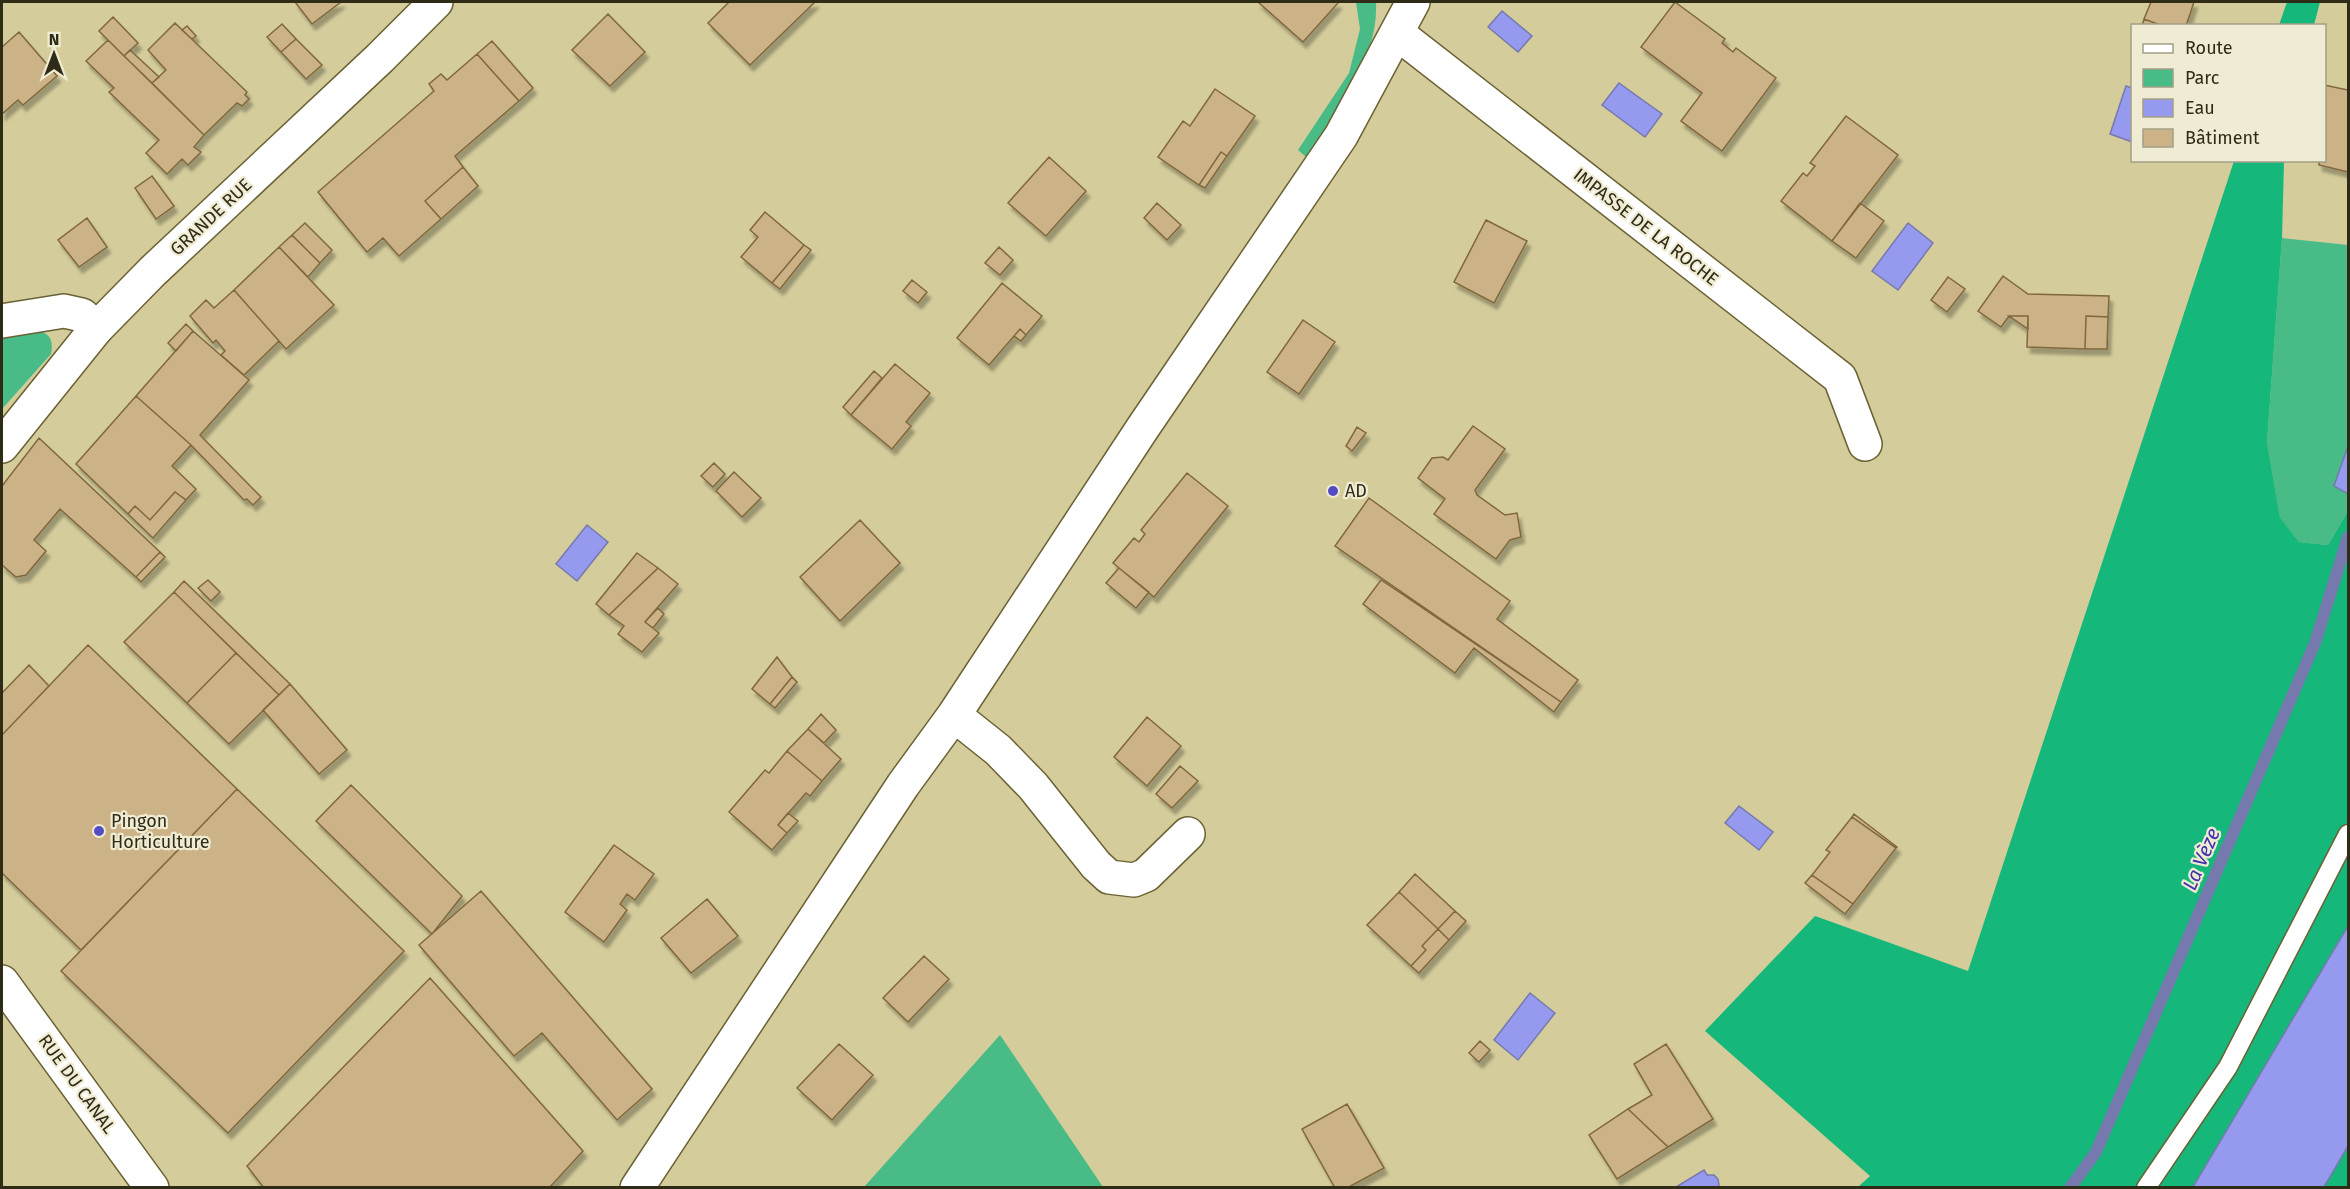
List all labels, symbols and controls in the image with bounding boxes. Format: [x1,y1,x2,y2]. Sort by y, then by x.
north arrow [24,24,84,84]
legend [2131,24,2326,162]
text: N [49,30,59,49]
text: Route [2185,37,2233,59]
text: Parc [2185,67,2220,89]
text: Eau [2185,97,2215,119]
text: Bâtiment [2185,127,2260,149]
street label: IMPASSE DE LA ROCHE [1569,164,1723,290]
street label: GRANDE RUE [166,174,256,260]
place label: AD [1345,480,1367,502]
marker: AD [1326,484,1340,498]
place label: Pingon Horticulture [111,810,210,853]
marker: Pingon Horticulture [92,824,106,838]
water label: La Vèze [2177,824,2225,894]
street label: RUE DU CANAL [34,1030,120,1138]

